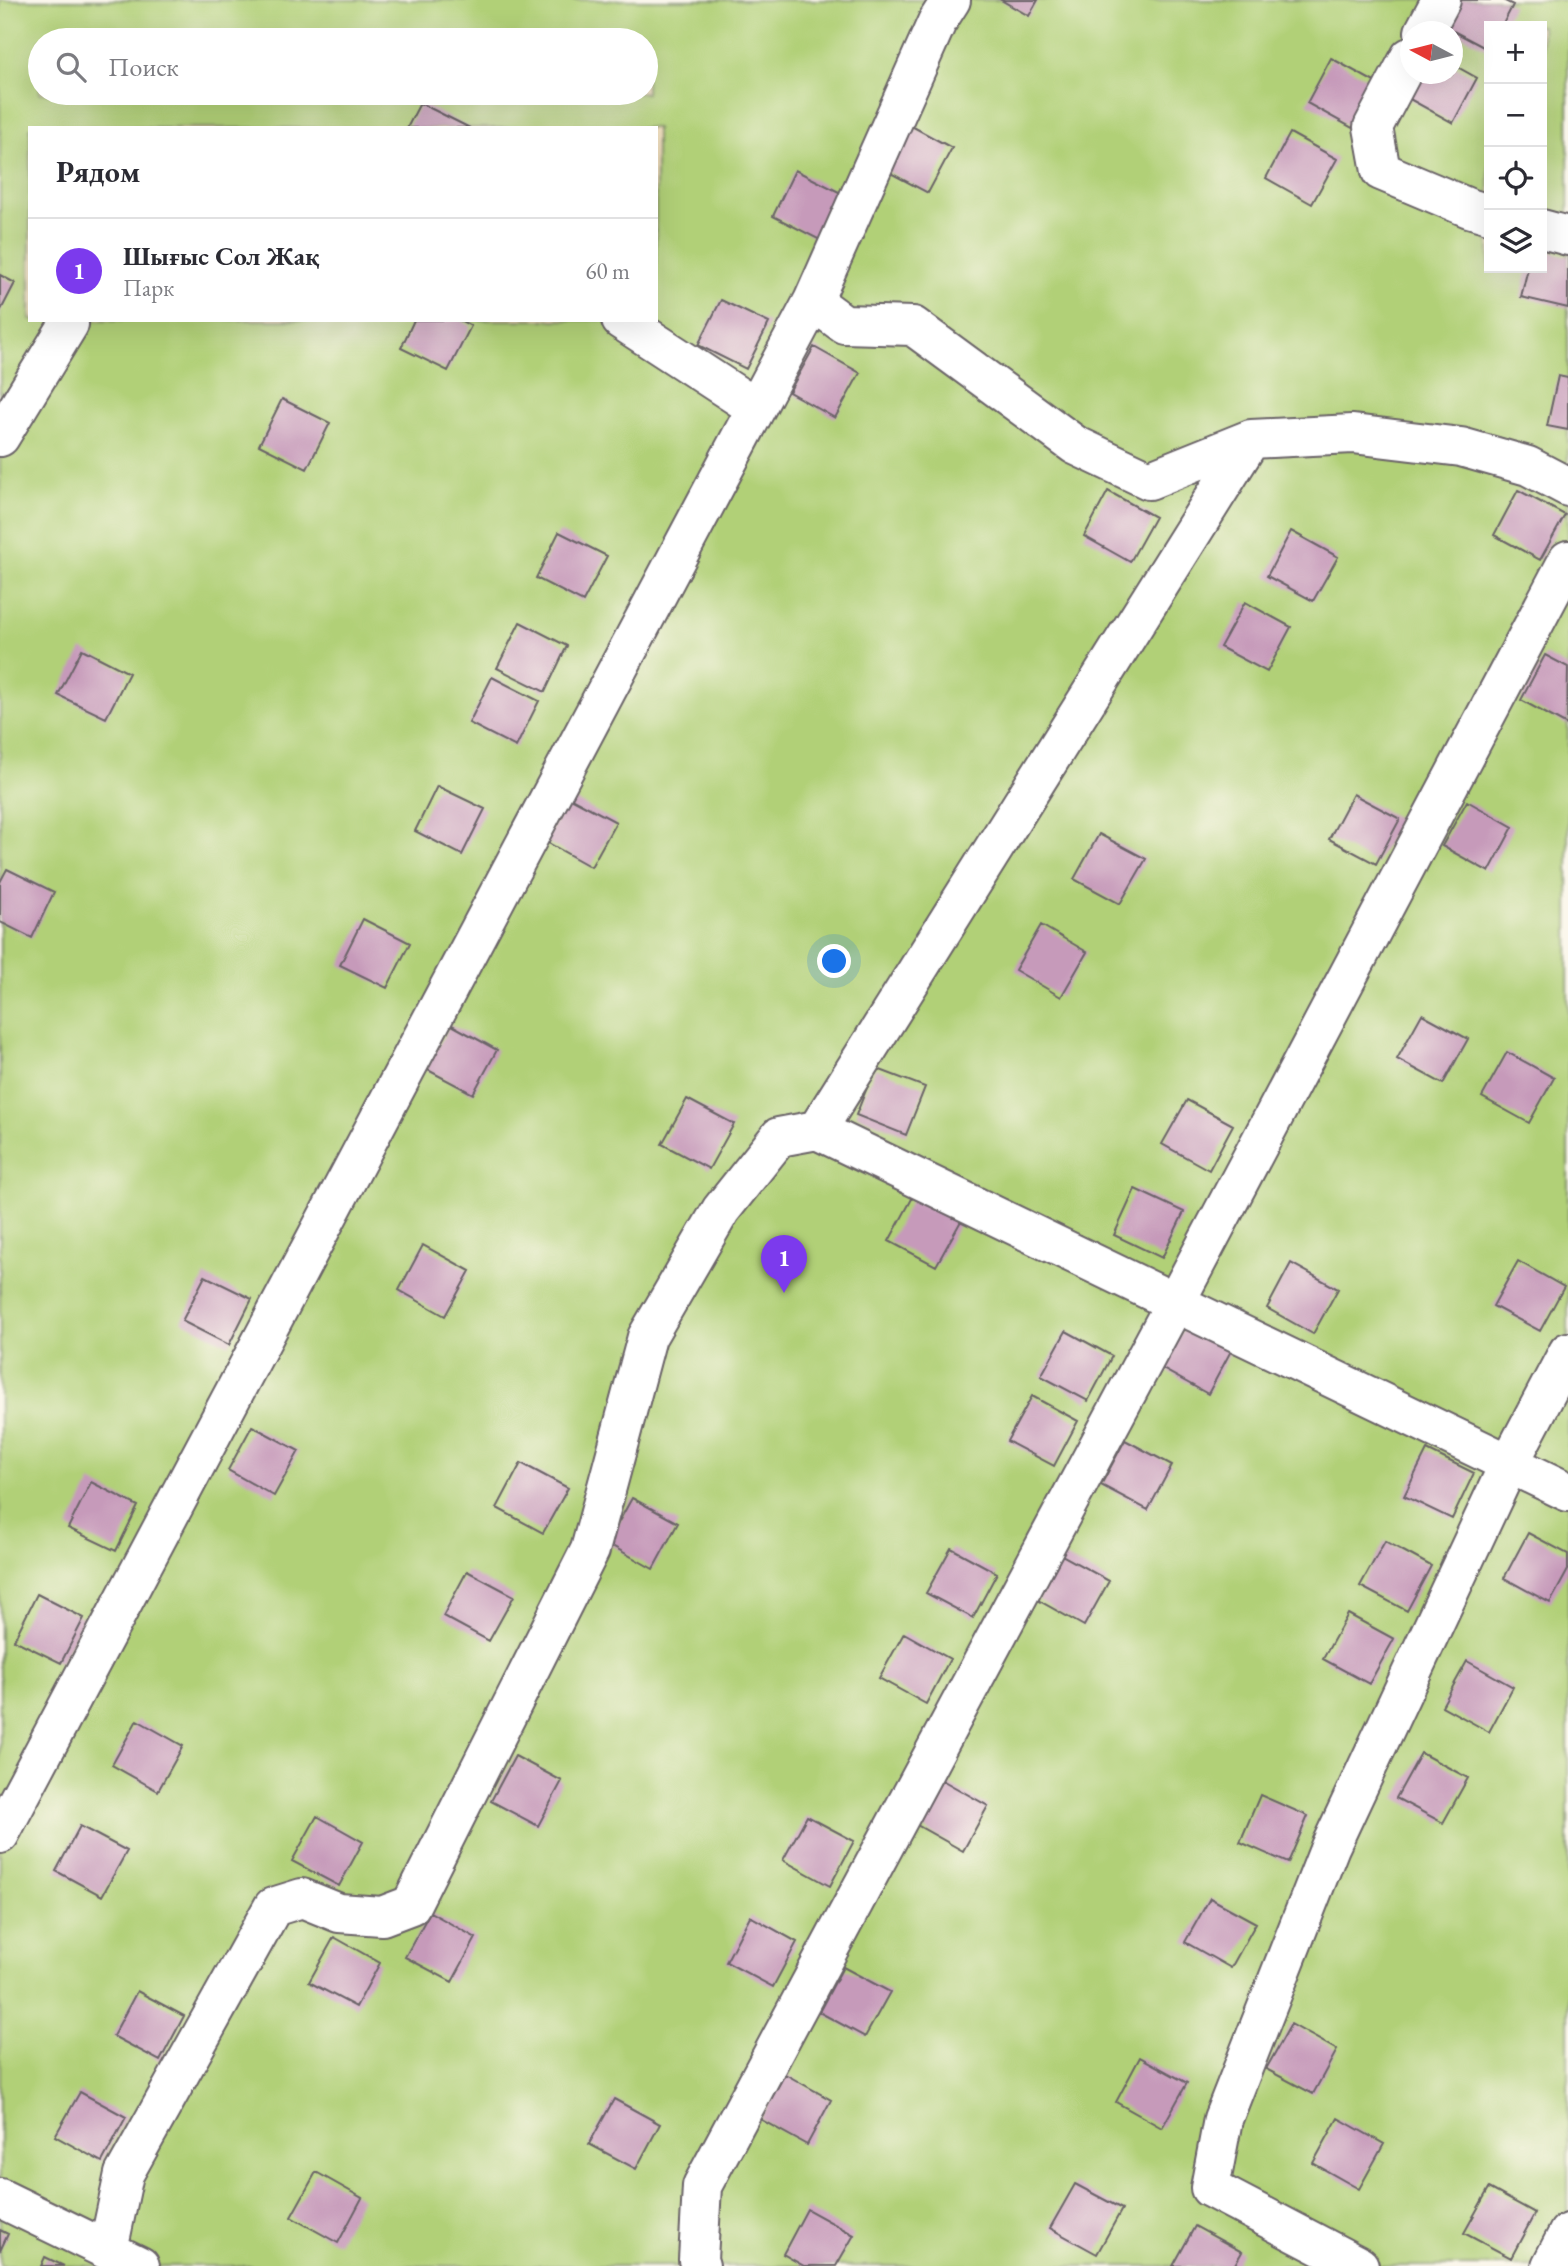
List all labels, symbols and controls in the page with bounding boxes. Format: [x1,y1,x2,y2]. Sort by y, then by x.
north arrow [1400,21,1463,84]
map controls [1484,21,1547,273]
button: + [1484,21,1547,84]
search box [28,28,658,105]
icon: search [52,48,90,86]
text: Поиск [108,50,179,84]
button: − [1484,84,1547,147]
button: locate [1484,147,1547,210]
text: Рядом [56,152,140,191]
button: layers [1484,210,1547,273]
text: Шығыс Сол Жақ [123,239,319,273]
text: 1 [73,256,85,286]
text: 60 m [585,256,630,286]
text: Парк [123,273,174,303]
your location [817,944,851,978]
pin: 1 [761,1235,807,1293]

